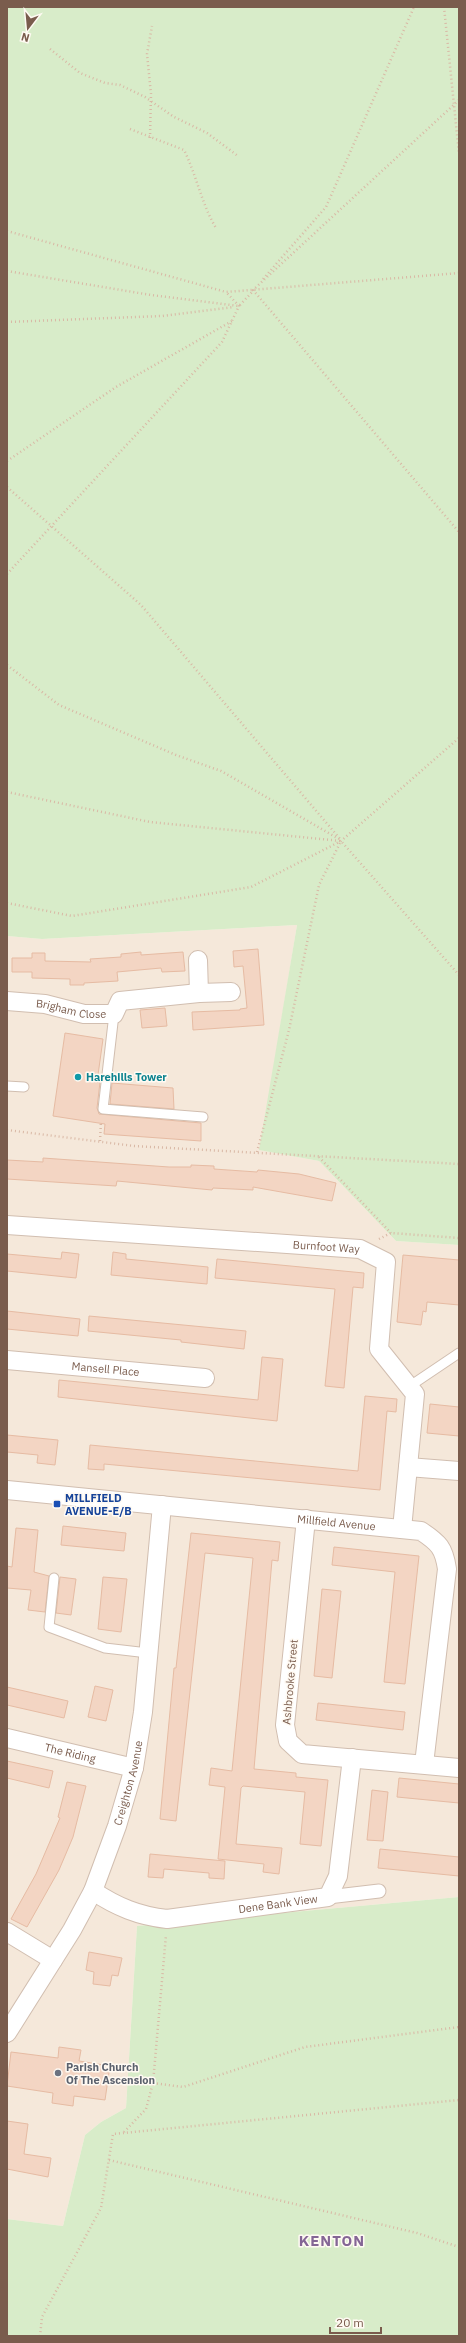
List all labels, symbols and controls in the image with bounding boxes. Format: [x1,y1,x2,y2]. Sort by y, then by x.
north arrow [8,8,48,48]
text: N [19,30,31,45]
street label: Brigham Close [36,996,106,1021]
place label: Harehills Tower [86,1070,167,1084]
marker: Harehills Tower [73,1072,83,1082]
street label: Burnfoot Way [292,1237,361,1256]
street label: Mansell Place [71,1359,140,1379]
place label: MILLFIELD AVENUE-E/B [65,1491,132,1518]
marker: MILLFIELD AVENUE-E/B [52,1499,62,1509]
street label: Millfield Avenue [297,1512,376,1533]
street label: Ashbrooke Street [279,1639,301,1725]
street label: Creighton Avenue [111,1739,145,1827]
street label: The Riding [43,1740,97,1766]
street label: Dene Bank View [237,1891,319,1916]
place label: Parish Church Of The Ascension [66,2060,155,2087]
marker: Parish Church Of The Ascension [53,2068,63,2078]
district label: KENTON [299,2231,365,2250]
scale bar [330,2309,381,2335]
text: 20 m [336,2315,364,2330]

